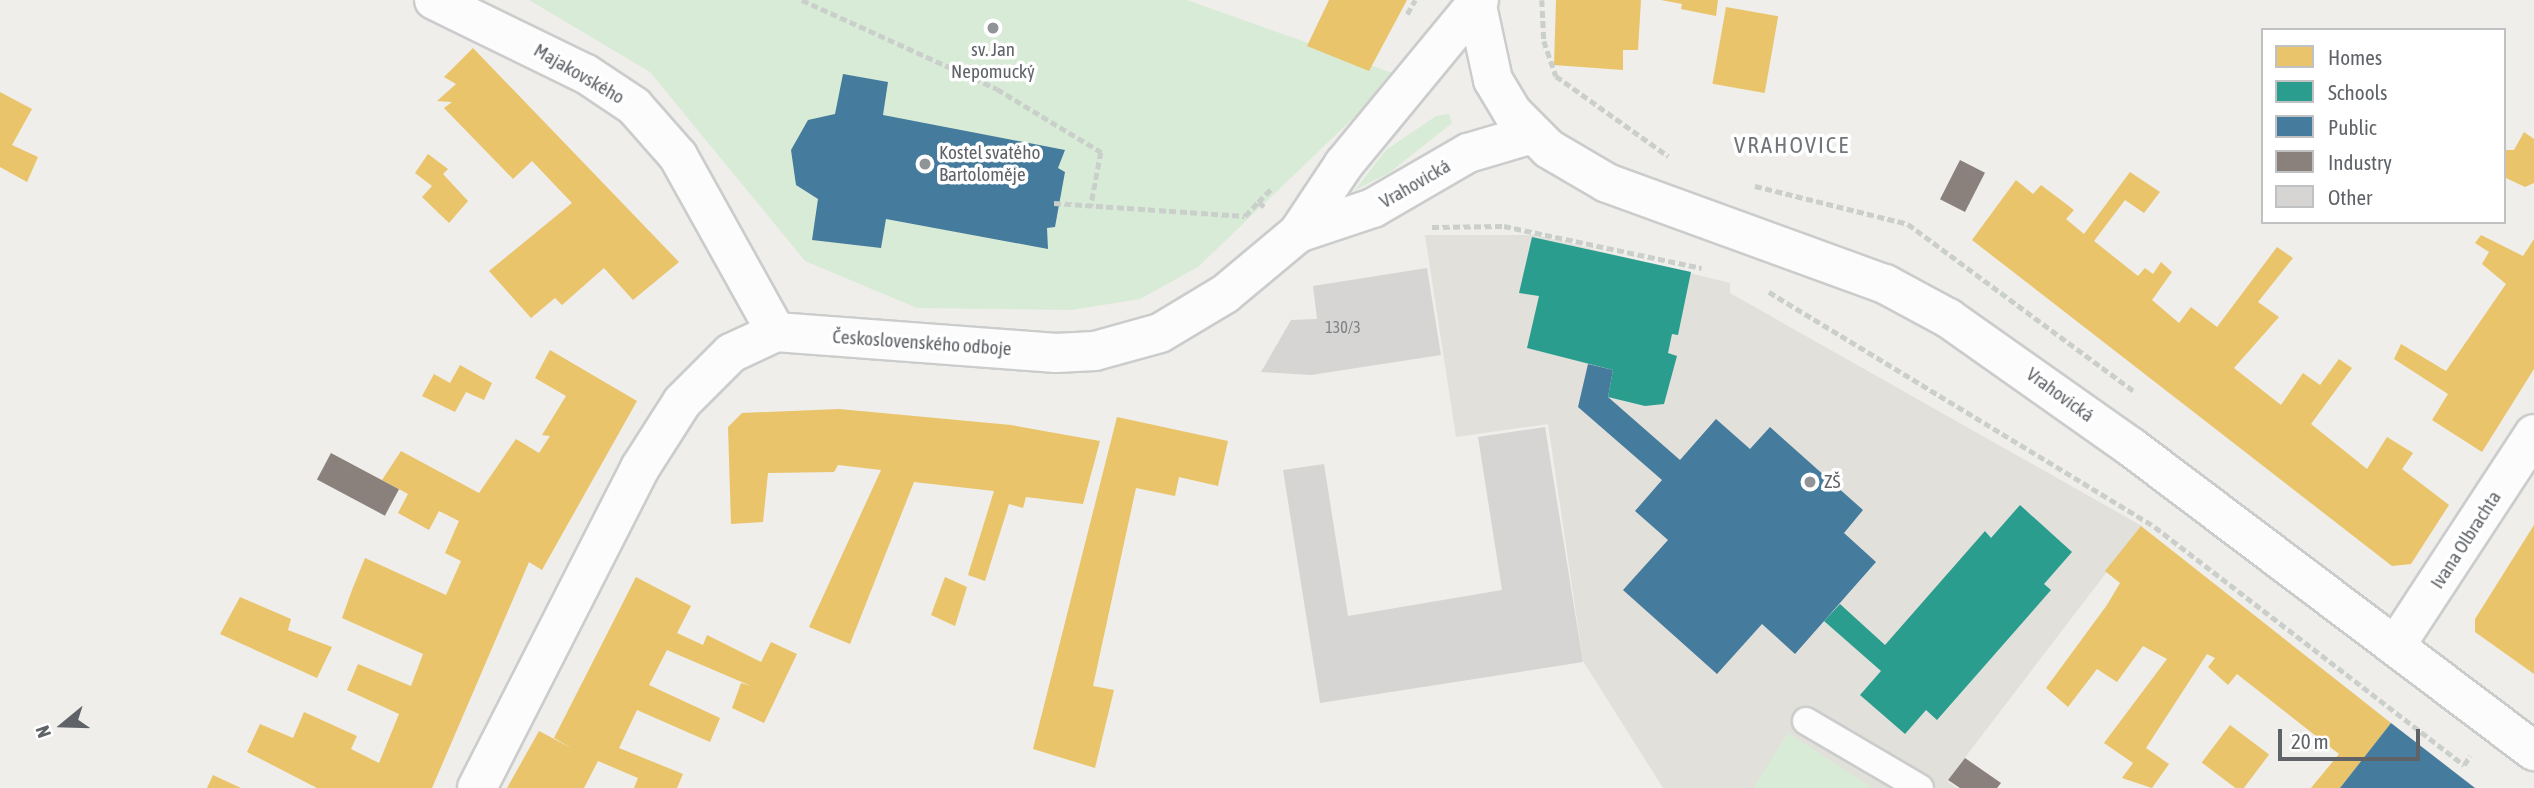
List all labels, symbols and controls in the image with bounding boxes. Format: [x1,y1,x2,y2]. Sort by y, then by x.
marker: sv. Jan Nepomucký [985,20,1001,36]
legend [2261,28,2506,224]
street label: Majakovského [530,39,628,109]
place label: sv. Jan Nepomucký [951,39,1035,83]
text: Homes [2328,45,2382,69]
text: Schools [2328,80,2388,104]
text: Public [2328,115,2377,139]
district label: VRAHOVICE [1735,131,1849,159]
place label: Kostel svatého Bartoloměje [939,142,1040,186]
text: Industry [2328,150,2392,174]
street label: Vrahovická [1376,155,1454,213]
marker: Kostel svatého Bartoloměje [917,156,933,172]
text: Other [2328,185,2372,209]
house number: 130/3 [1325,317,1361,337]
street label: Československého odboje [832,325,1012,361]
street label: Vrahovická [2022,363,2098,427]
place label: ZŠ [1824,471,1841,493]
marker: ZŠ [1802,474,1818,490]
street label: Ivana Olbrachta [2426,487,2506,593]
north arrow [28,690,98,760]
scale bar [2282,714,2424,758]
text: N [31,723,55,741]
text: 20 m [2291,729,2329,753]

